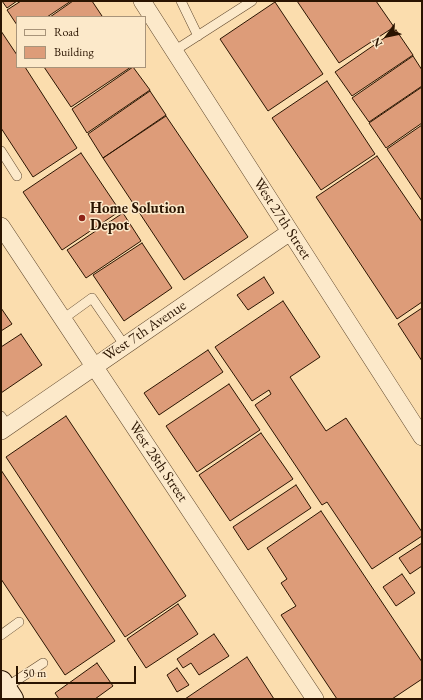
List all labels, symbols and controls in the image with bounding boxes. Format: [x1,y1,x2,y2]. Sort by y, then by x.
legend [16,16,146,68]
north arrow [367,16,407,56]
text: Road [54,24,79,40]
text: N [369,35,385,50]
text: Building [54,44,94,60]
street label: West 27th Street [249,175,315,263]
place label: Home Solution Depot [90,200,185,235]
marker: Home Solution Depot [77,213,87,223]
street label: West 7th Avenue [100,297,190,365]
street label: West 28th Street [124,418,192,506]
scale bar [18,658,138,684]
text: 50 m [23,665,46,681]

